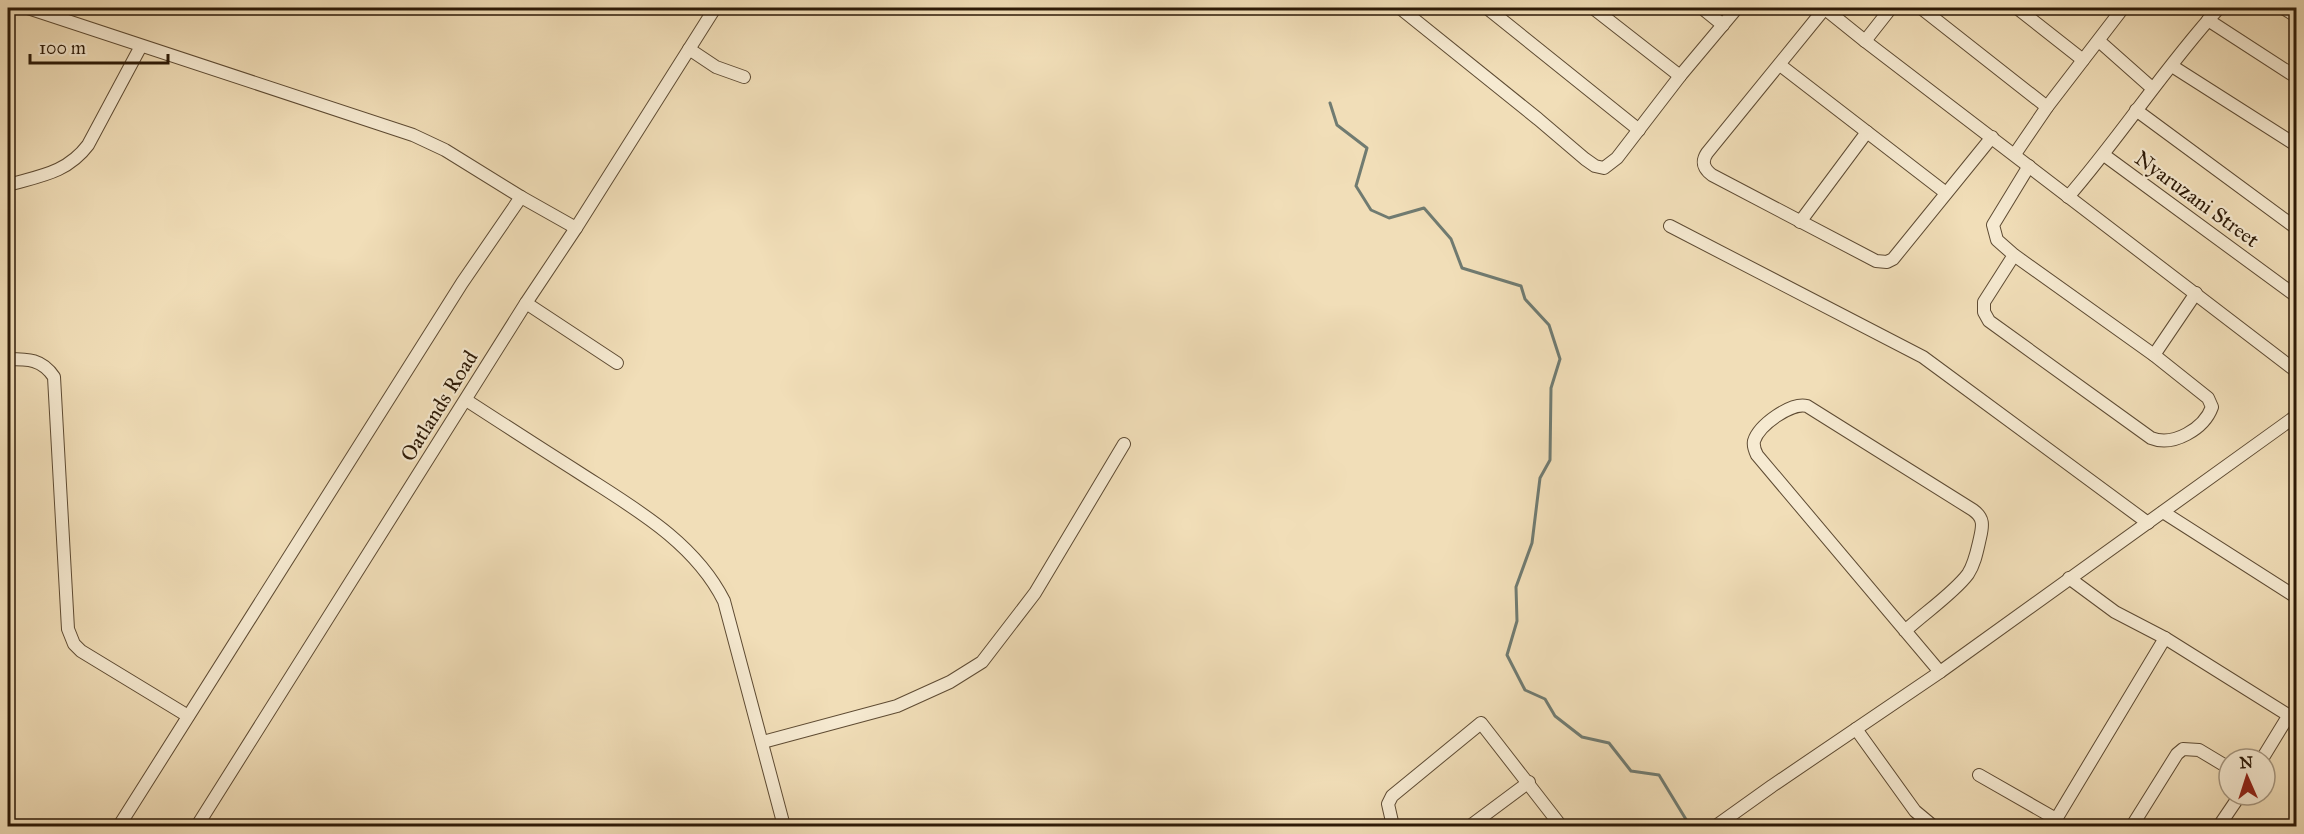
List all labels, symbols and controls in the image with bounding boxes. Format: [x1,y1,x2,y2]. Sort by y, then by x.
scale bar [30,27,168,65]
text: 100 m [39,37,86,59]
street label: Nyaruzani Street [2130,145,2265,253]
street label: Oatlands Road [395,345,484,466]
north arrow [2217,747,2277,807]
text: N [2239,753,2254,772]

